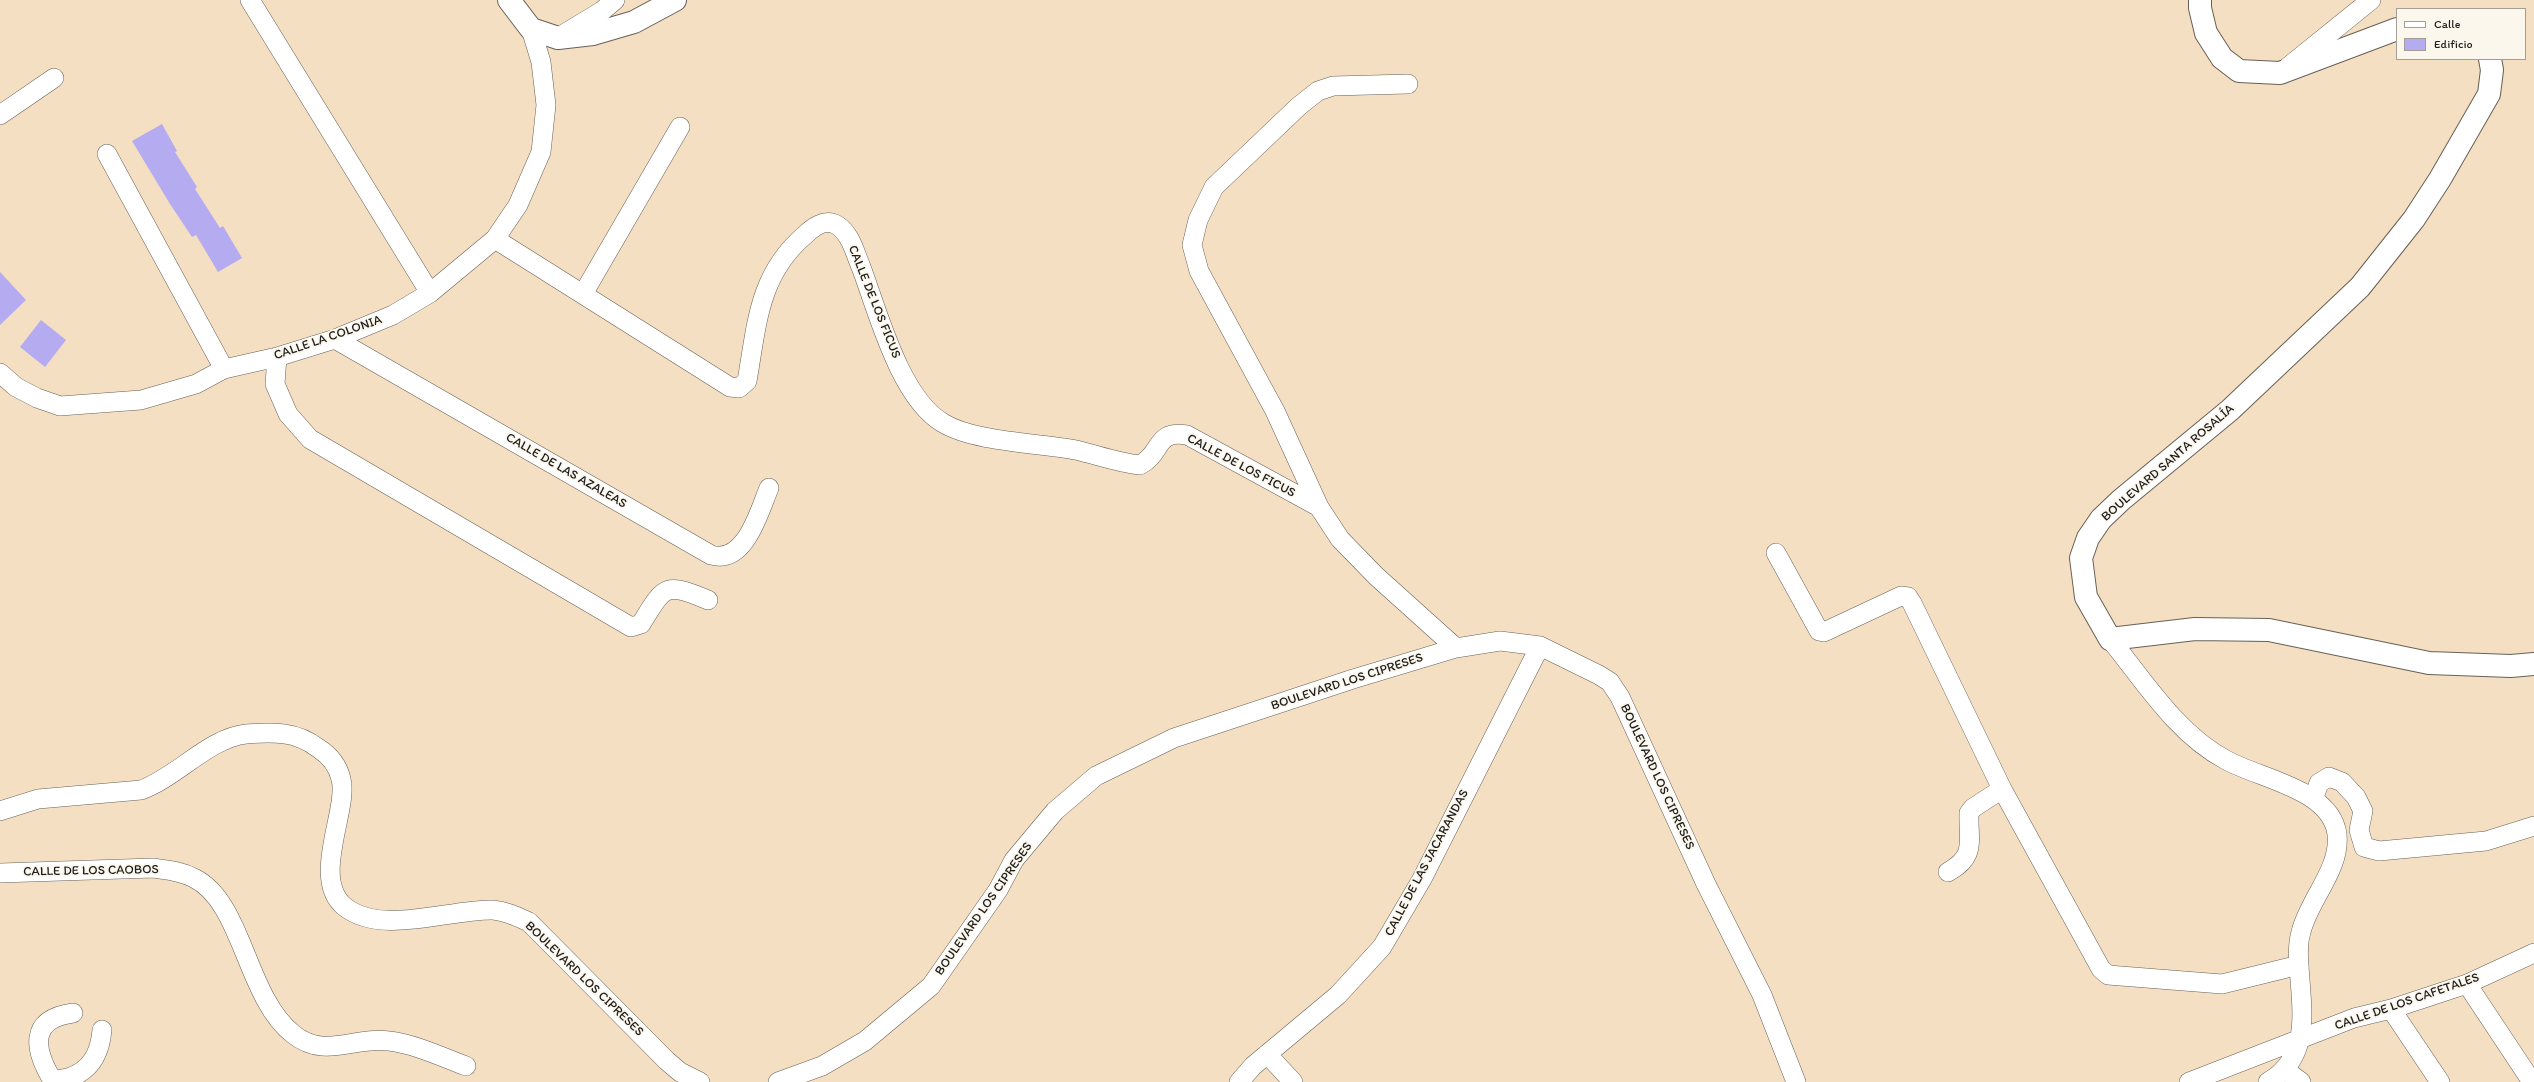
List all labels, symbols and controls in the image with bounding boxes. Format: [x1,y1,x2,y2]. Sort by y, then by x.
legend [2396,8,2526,60]
text: Calle [2434,17,2460,31]
text: Edificio [2434,37,2473,51]
street label: CALLE DE LOS FICUS [844,243,904,361]
street label: CALLE LA COLONIA [272,312,384,364]
street label: BOULEVARD SANTA ROSALÍA [2098,401,2238,525]
street label: CALLE DE LAS AZALEAS [503,430,629,512]
street label: CALLE DE LOS FICUS [1184,431,1298,501]
street label: BOULEVARD LOS CIPRESES [1269,650,1425,714]
street label: BOULEVARD LOS CIPRESES [1616,702,1698,852]
street label: CALLE DE LAS JACARANDAS [1382,787,1472,939]
street label: BOULEVARD LOS CIPRESES [932,839,1036,979]
street label: CALLE DE LOS CAOBOS [23,862,159,880]
street label: BOULEVARD LOS CIPRESES [521,918,647,1040]
street label: CALLE DE LOS CAFETALES [2333,970,2481,1034]

